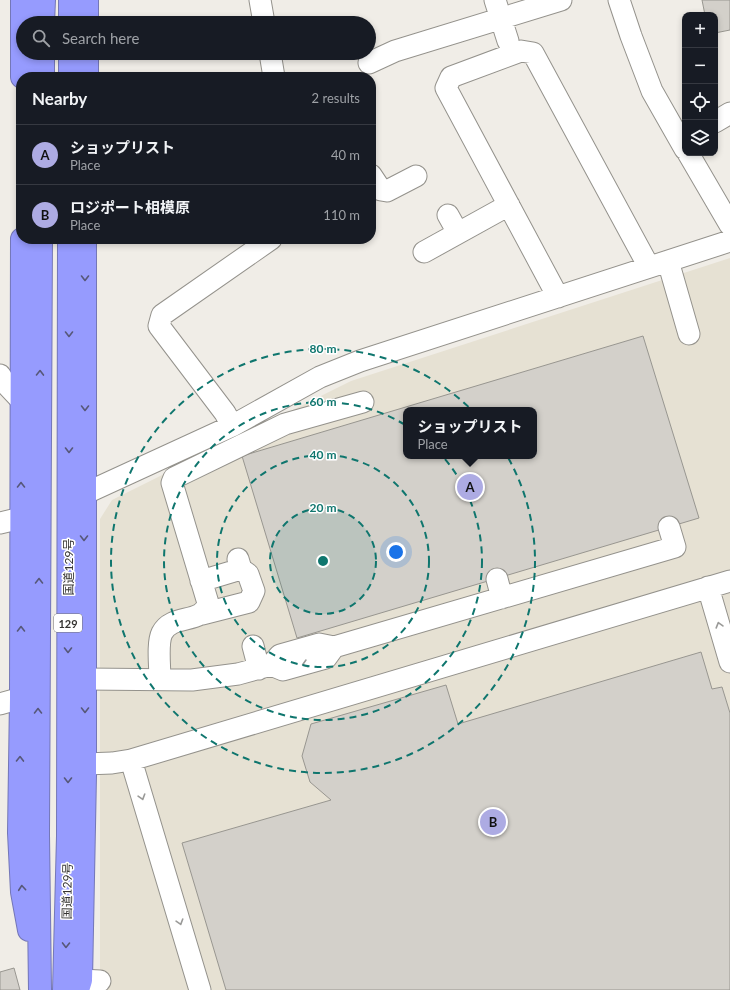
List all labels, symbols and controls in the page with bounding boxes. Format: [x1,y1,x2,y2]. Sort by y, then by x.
map controls [682,12,718,156]
button: + [682,12,718,48]
search box [16,16,376,60]
icon: search [30,27,52,49]
text: Search here [62,29,139,47]
button: − [682,48,718,84]
button: locate [682,84,718,120]
text: Nearby [32,88,87,109]
text: 2 results [312,90,360,106]
button: layers [682,120,718,156]
text: ショップリスト [70,138,175,156]
text: A [40,147,50,163]
text: 40 m [331,147,360,163]
text: Place [70,157,100,173]
text: ロジポート相模原 [70,198,190,216]
text: B [41,207,49,223]
text: 110 m [323,207,360,223]
text: Place [70,217,100,233]
one-way arrow [81,275,89,281]
one-way arrow [65,331,73,337]
text: 80 m [310,341,336,356]
one-way arrow [36,370,44,376]
text: 60 m [310,394,336,409]
one-way arrow [81,405,89,411]
popup [403,407,537,459]
text: ショップリスト [417,417,523,435]
text: Place [417,436,448,452]
one-way arrow [65,447,73,453]
text: 40 m [310,447,336,462]
pin: A [457,472,483,502]
one-way arrow [17,482,25,488]
text: 20 m [310,500,336,515]
one-way arrow [80,535,88,541]
street label: 国道129号 [61,539,76,595]
your location [386,542,406,562]
centre of rings [316,554,330,568]
one-way arrow [35,578,43,584]
road number: 129 [54,614,82,632]
one-way arrow [715,622,724,629]
one-way arrow [17,626,25,632]
one-way arrow [64,647,72,653]
one-way arrow [301,659,308,668]
one-way arrow [81,707,89,713]
one-way arrow [34,708,42,714]
one-way arrow [16,756,24,762]
one-way arrow [64,777,72,783]
one-way arrow [137,794,146,801]
pin: B [480,807,506,837]
street label: 国道129号 [59,862,75,920]
one-way arrow [17,885,26,891]
one-way arrow [175,918,184,925]
one-way arrow [61,942,70,948]

